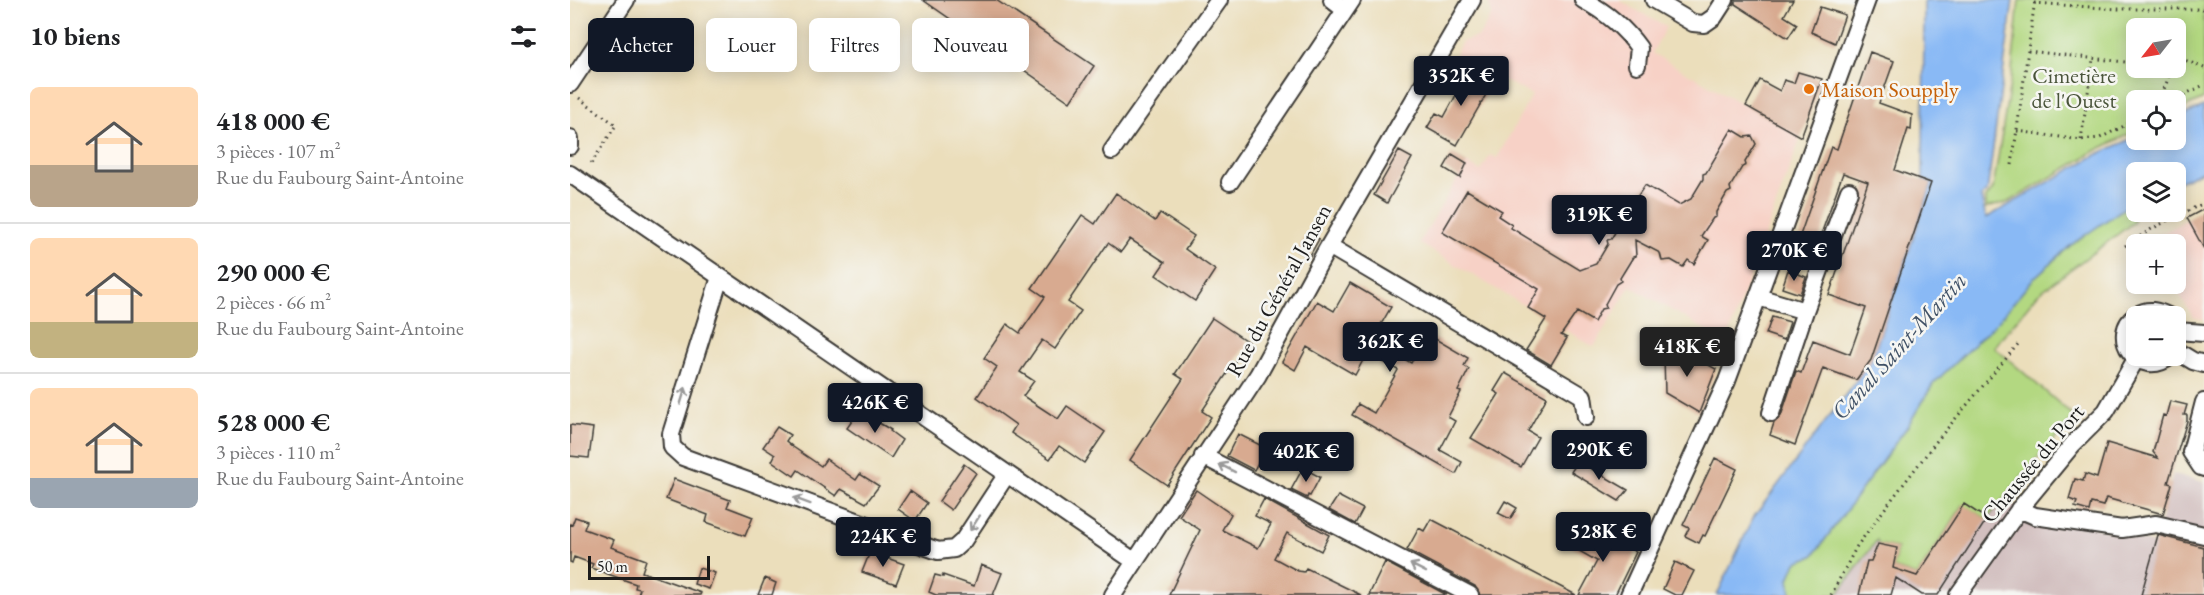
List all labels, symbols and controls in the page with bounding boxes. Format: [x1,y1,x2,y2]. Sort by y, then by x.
chip: Acheter [588,18,694,72]
chip: Louer [706,18,797,72]
chip: Filtres [809,18,900,72]
chip: Nouveau [912,18,1029,72]
north arrow [2126,18,2186,78]
map controls [2126,18,2186,366]
text: 10 biens [30,19,120,53]
icon: filters [507,20,540,53]
pin: 352K € [1412,56,1510,107]
park label: Cimetière de l'Ouest [2032,61,2116,115]
text: 352K € [1428,62,1494,88]
place label: Maison Soupply [1821,75,1959,104]
marker: Maison Soupply [1802,82,1816,96]
button: locate [2126,90,2186,150]
text: 418 000 € [216,104,330,138]
icon: home [78,111,150,183]
text: 3 pièces · 107 m² [216,138,341,164]
button: layers [2126,162,2186,222]
text: Rue du Faubourg Saint-Antoine [216,164,464,190]
pin: 319K € [1550,195,1648,246]
street label: Rue du Général Jansen [1219,198,1338,382]
text: 319K € [1566,201,1632,227]
pin: 270K € [1745,231,1843,282]
button: + [2126,234,2186,294]
text: 270K € [1761,237,1827,263]
text: 290 000 € [216,255,330,289]
icon: home [78,262,150,334]
water label: Canal Saint-Martin [1824,265,1973,426]
text: 2 pièces · 66 m² [216,289,331,315]
button: − [2126,306,2186,366]
text: Rue du Faubourg Saint-Antoine [216,315,464,341]
pin: 362K € [1341,322,1439,373]
pin: 418K € [1638,327,1736,378]
text: 362K € [1357,328,1423,354]
text: 418K € [1654,333,1720,359]
pin: 426K € [826,383,924,434]
one-way arrow [678,386,689,405]
text: 426K € [842,389,908,415]
street label: Chaussée du Port [1974,398,2091,529]
text: 528 000 € [216,405,330,439]
icon: home [78,412,150,484]
pin: 290K € [1550,430,1648,481]
pin: 402K € [1257,432,1355,483]
text: 290K € [1566,436,1632,462]
text: 402K € [1273,438,1339,464]
text: 3 pièces · 110 m² [216,439,341,465]
one-way arrow [1218,462,1236,474]
text: Rue du Faubourg Saint-Antoine [216,465,464,491]
one-way arrow [793,494,812,505]
pin: 528K € [1554,512,1652,563]
one-way arrow [969,514,981,531]
pin: 224K € [834,517,932,568]
text: 528K € [1570,518,1636,544]
text: 224K € [850,523,916,549]
scale bar [588,553,710,580]
text: 50 m [597,556,628,577]
one-way arrow [1410,562,1428,573]

